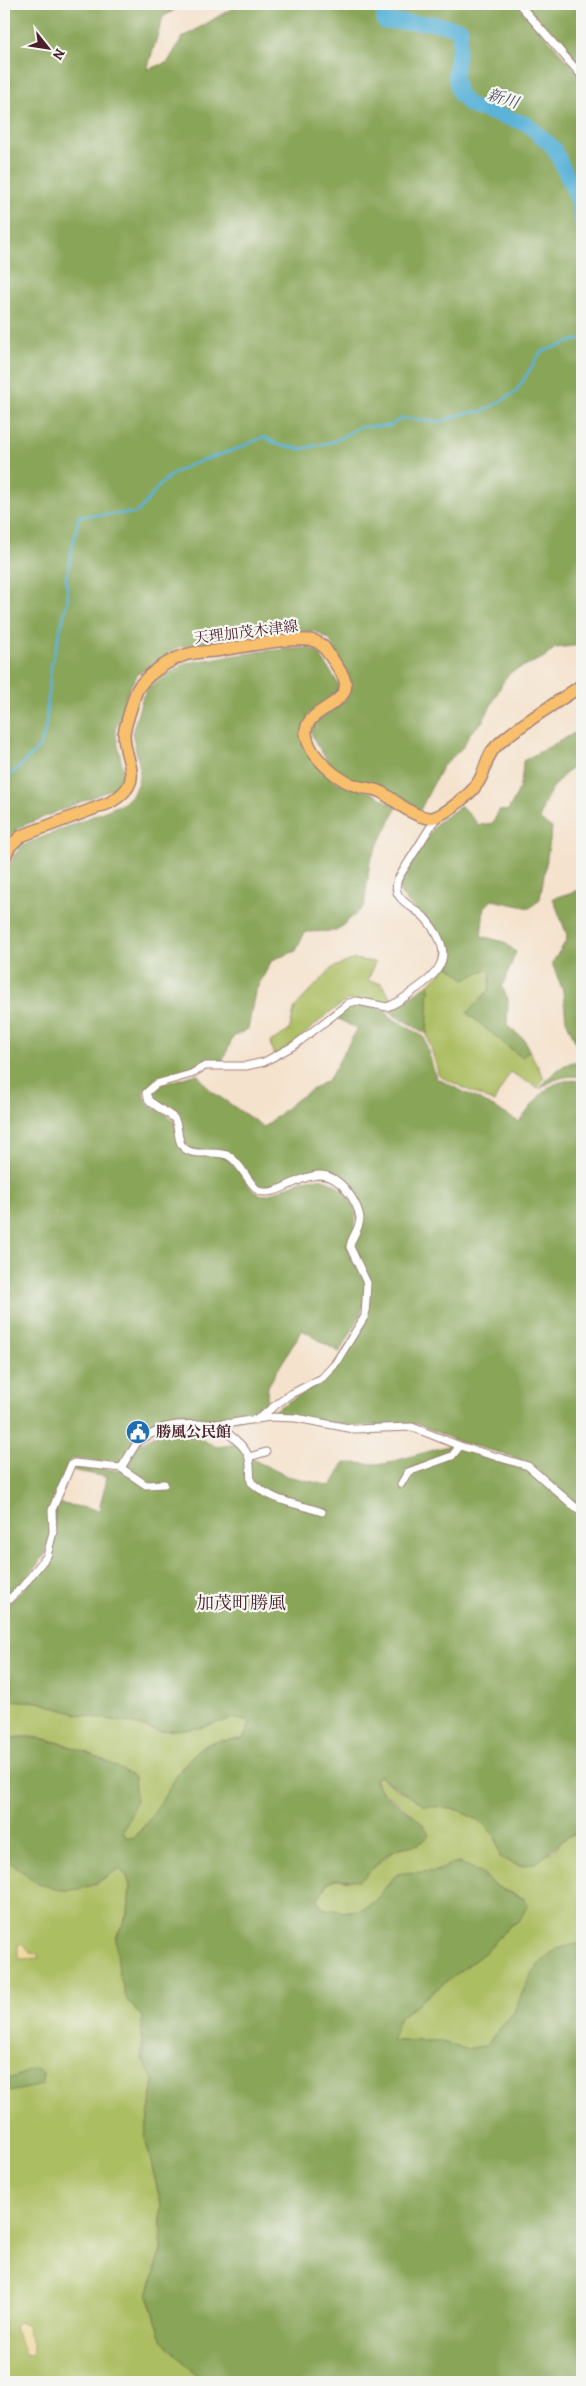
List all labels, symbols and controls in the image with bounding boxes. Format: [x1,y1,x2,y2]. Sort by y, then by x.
north arrow [22,22,72,72]
text: N [48,45,70,63]
water label: 新川 [484,84,523,115]
street label: 天理加茂木津線 [193,616,299,648]
public building icon: 勝風公民館 [125,1419,151,1445]
place label: 勝風公民館 [156,1422,231,1442]
district label: 加茂町勝風 [196,1591,286,1615]

